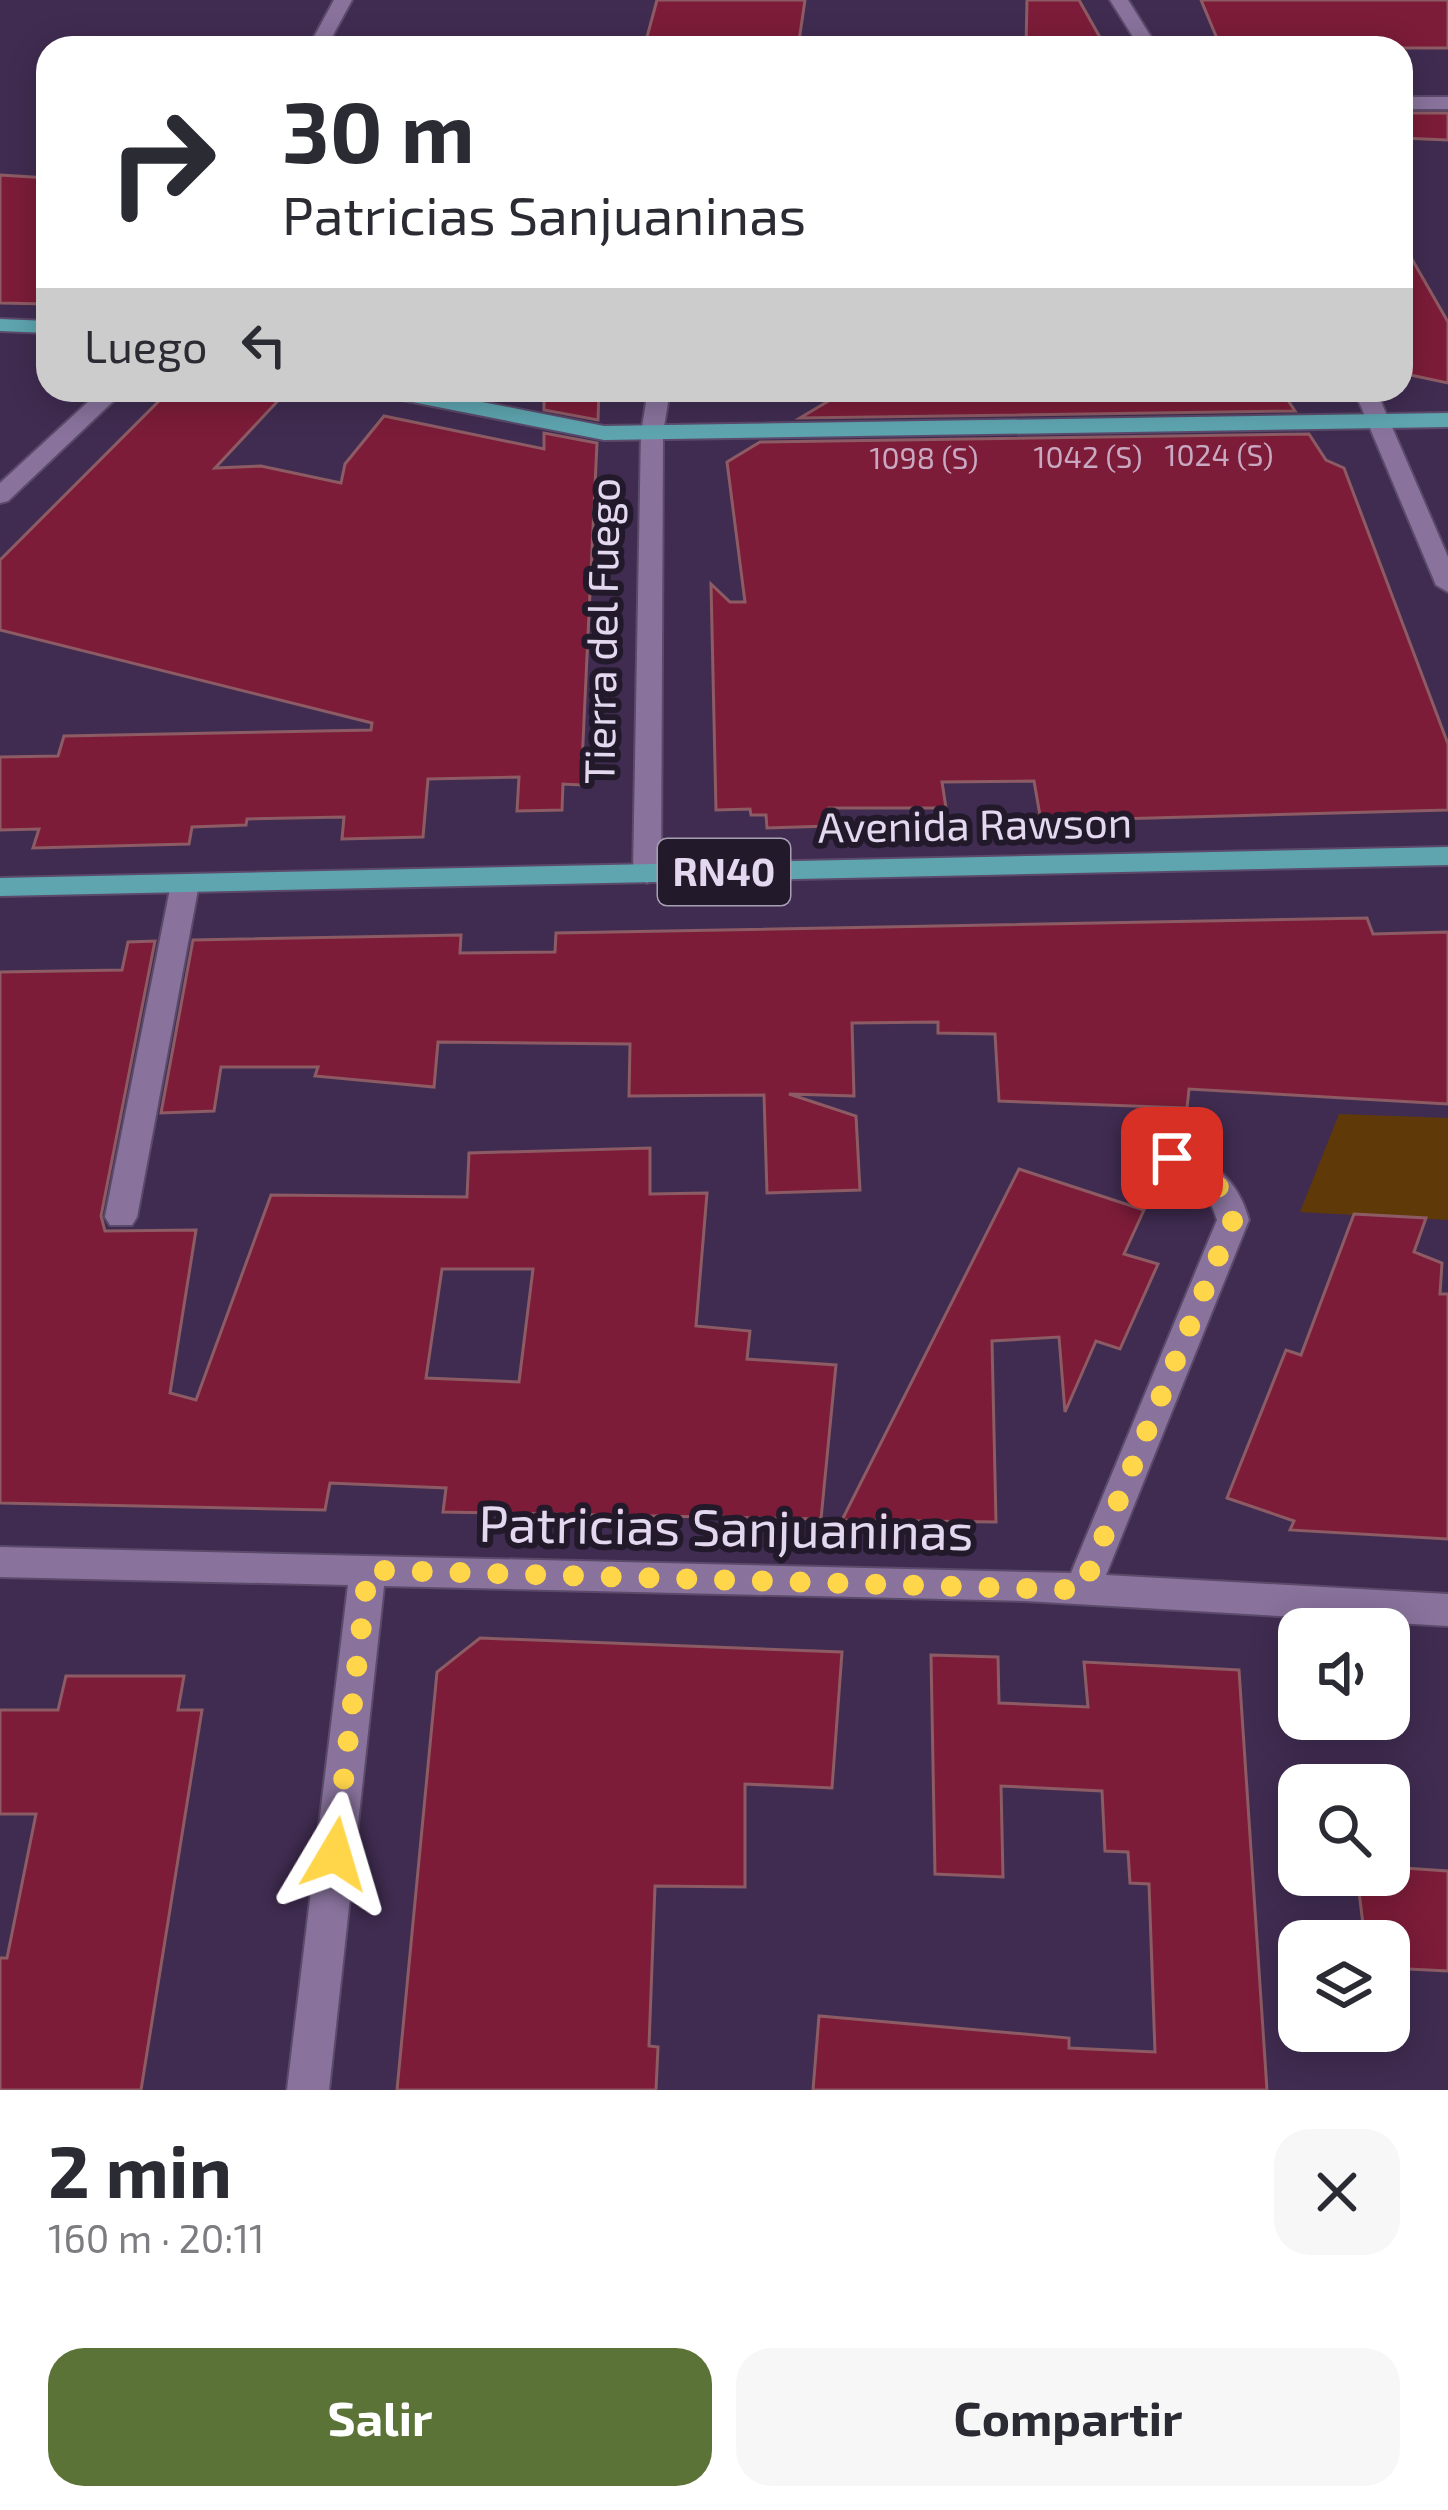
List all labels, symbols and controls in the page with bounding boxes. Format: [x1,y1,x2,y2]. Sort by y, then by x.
text: 30 m [282,79,475,180]
icon: right [84,84,240,240]
text: Patricias Sanjuaninas [282,181,806,246]
icon: left [231,312,297,378]
text: Luego [84,318,207,372]
house number: 1024 (S) [1165,436,1273,472]
house number: 1042 (S) [1034,438,1142,474]
house number: 1098 (S) [870,439,978,475]
street label: Tierra del Fuego [572,477,628,785]
street label: Avenida Rawson [817,795,1133,851]
road number: RN40 [658,839,790,905]
pin [1121,1107,1223,1209]
icon: arrive [1139,1125,1205,1191]
street label: Patricias Sanjuaninas [478,1491,974,1561]
map controls [1278,1608,1410,2052]
button: sound [1278,1608,1410,1740]
button: search [1278,1764,1410,1896]
position arrow [272,1791,398,1917]
button: layers [1278,1920,1410,2052]
text: 2 min [48,2126,232,2212]
button: close [1274,2129,1400,2255]
text: 160 m · 20:11 [48,2214,265,2261]
button: Salir [48,2348,712,2486]
button: Compartir [736,2348,1400,2486]

